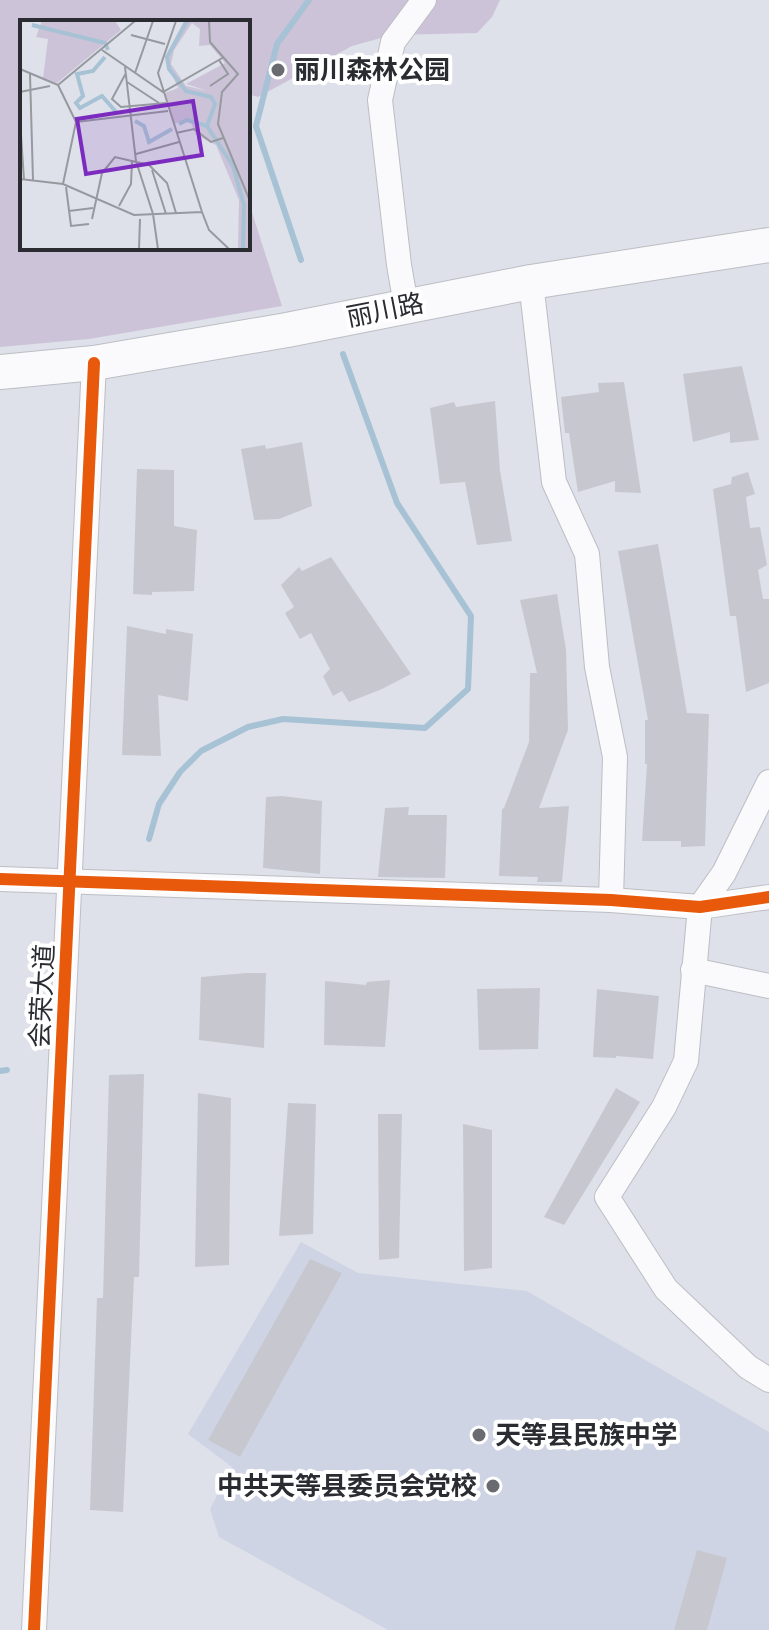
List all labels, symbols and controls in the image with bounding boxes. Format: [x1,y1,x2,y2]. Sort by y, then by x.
inset map [20,20,250,250]
place label: 丽川森林公园 [294,54,450,86]
marker: 丽川森林公园 [269,61,287,79]
street label: 丽川路 [344,287,426,333]
street label: 会荣大道 [23,943,61,1049]
place label: 天等县民族中学 [495,1419,677,1451]
marker: 天等县民族中学 [470,1426,488,1444]
place label: 中共天等县委员会党校 [217,1470,477,1502]
marker: 中共天等县委员会党校 [484,1477,502,1495]

